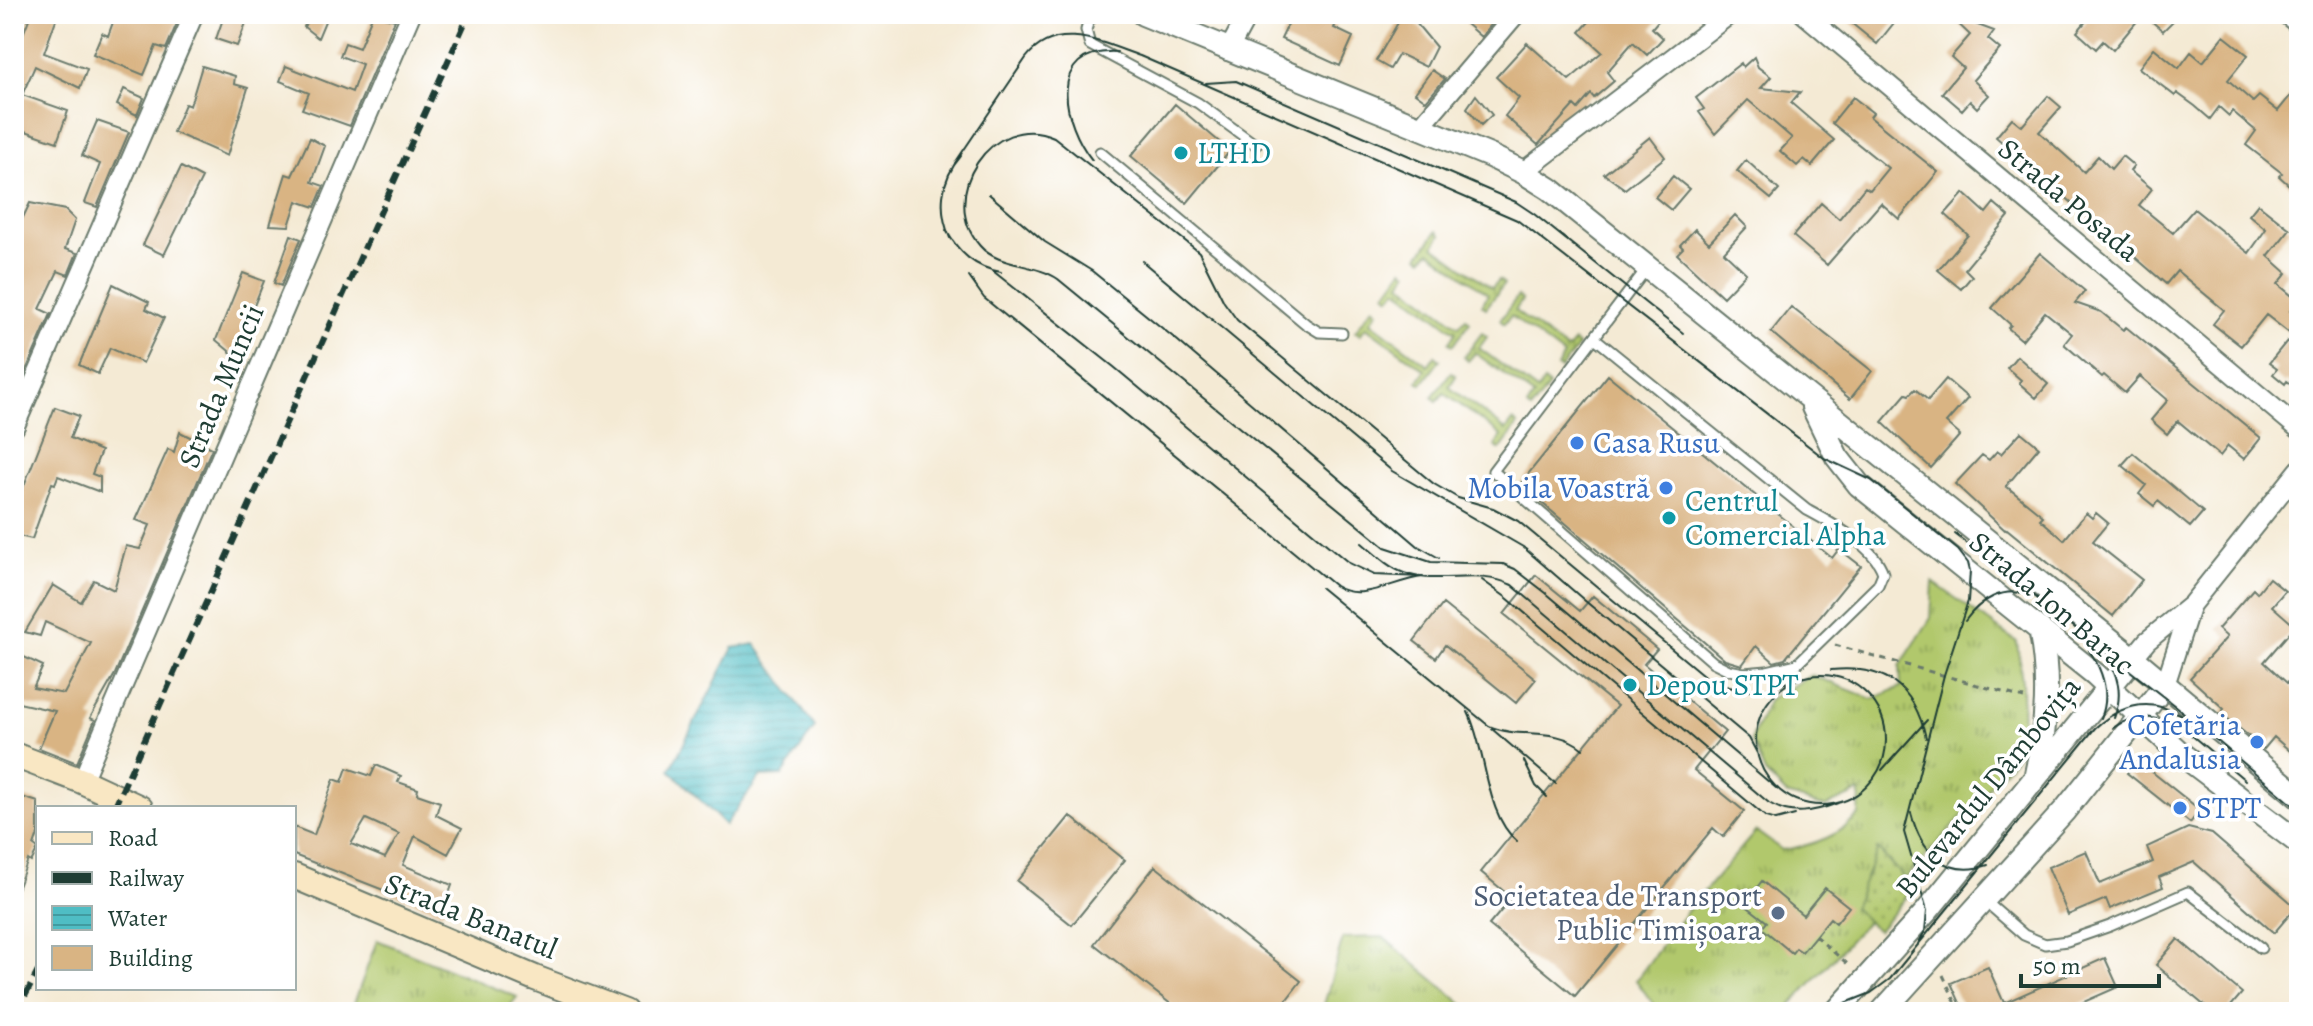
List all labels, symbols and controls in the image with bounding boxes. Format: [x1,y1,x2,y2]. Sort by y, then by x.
street label: Strada Posada [1990,129,2148,271]
place label: LTHD [1197,133,1271,173]
marker: LTHD [1172,144,1190,162]
street label: Strada Muncii [169,298,273,474]
place label: Casa Rusu [1593,423,1720,463]
marker: Casa Rusu [1568,434,1586,452]
place label: Mobila Voastră [1467,468,1650,508]
marker: Mobila Voastră [1657,479,1675,497]
place label: Centrul Comercial Alpha [1685,481,1886,555]
marker: Centrul Comercial Alpha [1660,509,1678,527]
street label: Strada Ion Barac [1961,522,2143,684]
place label: Depou STPT [1646,665,1799,705]
street label: Bulevardul Dâmbovița [1886,668,2090,906]
marker: Depou STPT [1621,676,1639,694]
place label: Cofetăria Andalusia [2119,705,2241,779]
marker: Cofetăria Andalusia [2248,733,2266,751]
place label: STPT [2196,788,2262,828]
marker: STPT [2171,799,2189,817]
legend [36,806,296,990]
text: Road [108,822,158,854]
text: Railway [108,862,184,894]
street label: Strada Banatul [379,863,563,969]
place label: Societatea de Transport Public Timișoara [1473,876,1762,950]
text: Water [107,902,168,934]
marker: Societatea de Transport Public Timișoara [1769,904,1787,922]
scale bar [2021,938,2159,988]
text: Building [108,942,193,974]
text: 50 m [2033,950,2081,982]

